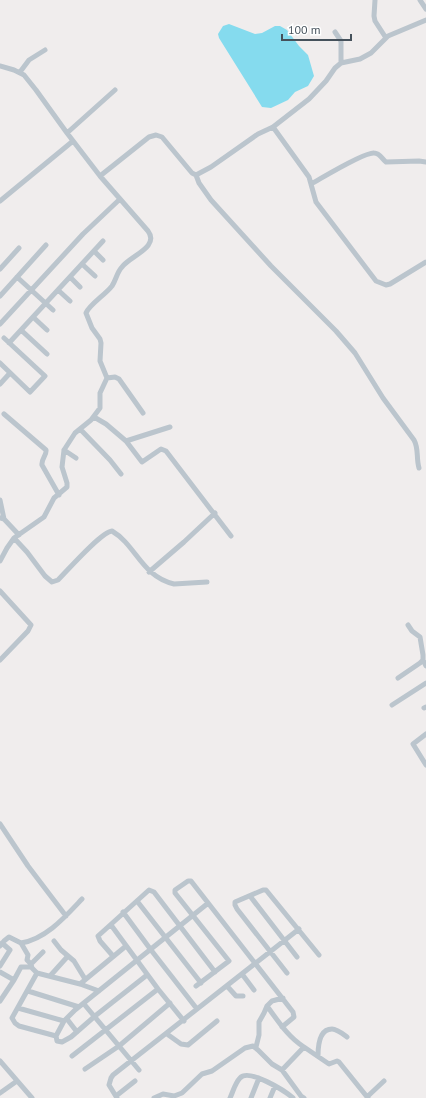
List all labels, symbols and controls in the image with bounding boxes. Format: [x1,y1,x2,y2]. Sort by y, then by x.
scale bar [282,16,351,42]
text: 100 m [288,22,321,37]

